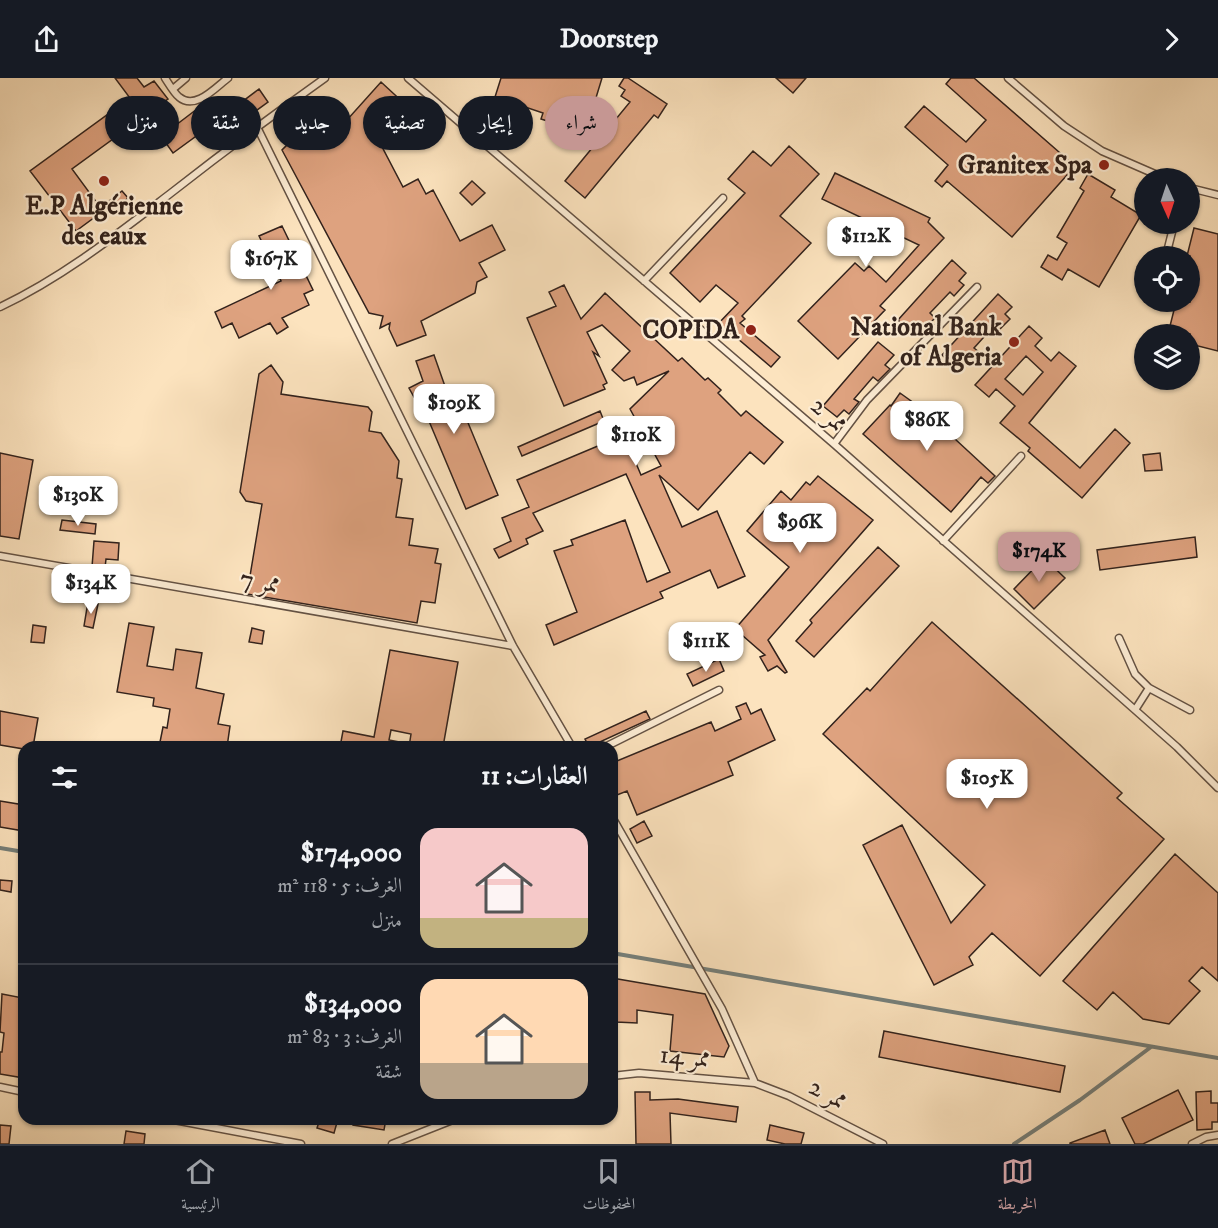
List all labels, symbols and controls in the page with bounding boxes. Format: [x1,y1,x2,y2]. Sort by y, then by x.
text: Doorstep [560,22,658,56]
icon: share [30,23,63,56]
icon: forward [1155,23,1188,56]
chip: منزل [105,96,179,150]
chip: شقة [191,96,261,150]
chip: جديد [273,96,351,150]
chip: تصفية [363,96,446,150]
chip: إيجار [458,96,533,150]
chip: شراء [545,96,618,150]
place label: Granitex Spa [958,149,1093,182]
marker: Granitex Spa [1097,158,1111,172]
north arrow [1134,168,1200,234]
map controls [1134,168,1200,390]
marker: E.P Algérienne des eaux [97,174,111,188]
place label: E.P Algérienne des eaux [25,190,183,253]
pin: $112K [824,217,908,268]
text: $112K [841,224,891,249]
pin: $167K [229,240,313,291]
button: locate [1134,246,1200,312]
text: $167K [244,247,298,272]
place label: National Bank of Algeria [851,311,1003,374]
place label: COPIDA [642,314,740,347]
marker: COPIDA [744,323,758,337]
button: layers [1134,324,1200,390]
marker: National Bank of Algeria [1007,335,1021,349]
pin: $109K [412,384,496,435]
street label: ممر 2 [803,390,855,440]
text: $109K [428,391,480,416]
pin: $86K [891,401,963,452]
text: $86K [904,408,950,433]
pin: $110K [594,416,678,467]
text: $110K [611,423,661,448]
pin: $130K [36,476,120,527]
text: $130K [53,483,103,508]
pin: $96K [764,503,836,554]
text: $96K [777,510,823,535]
pin: $174K [997,532,1081,583]
text: $174K [1012,539,1066,564]
street label: ممر 7 [237,562,283,602]
pin: $134K [49,564,133,615]
text: $134K [65,571,117,596]
pin: $111K [664,622,748,673]
text: $111K [683,629,730,654]
pin: $105K [945,759,1029,810]
text: العقارات: 11 [481,760,588,793]
icon: filters [48,761,81,794]
text: $105K [961,766,1013,791]
text: $174,000 [300,837,402,870]
icon: home [468,852,540,924]
text: الغرف: 5 · 118 m² [278,874,402,899]
text: منزل [371,909,402,934]
text: $134,000 [304,988,402,1021]
icon: home [468,1003,540,1075]
text: الغرف: 3 · 83 m² [287,1025,402,1050]
street label: ممر 14 [658,1038,712,1076]
text: شقة [376,1060,402,1085]
street label: ممر 2 [803,1070,853,1118]
tab: الرئيسية [181,1155,220,1219]
tab: المحفوظات [582,1155,635,1219]
tab: الخريطة [998,1155,1037,1219]

